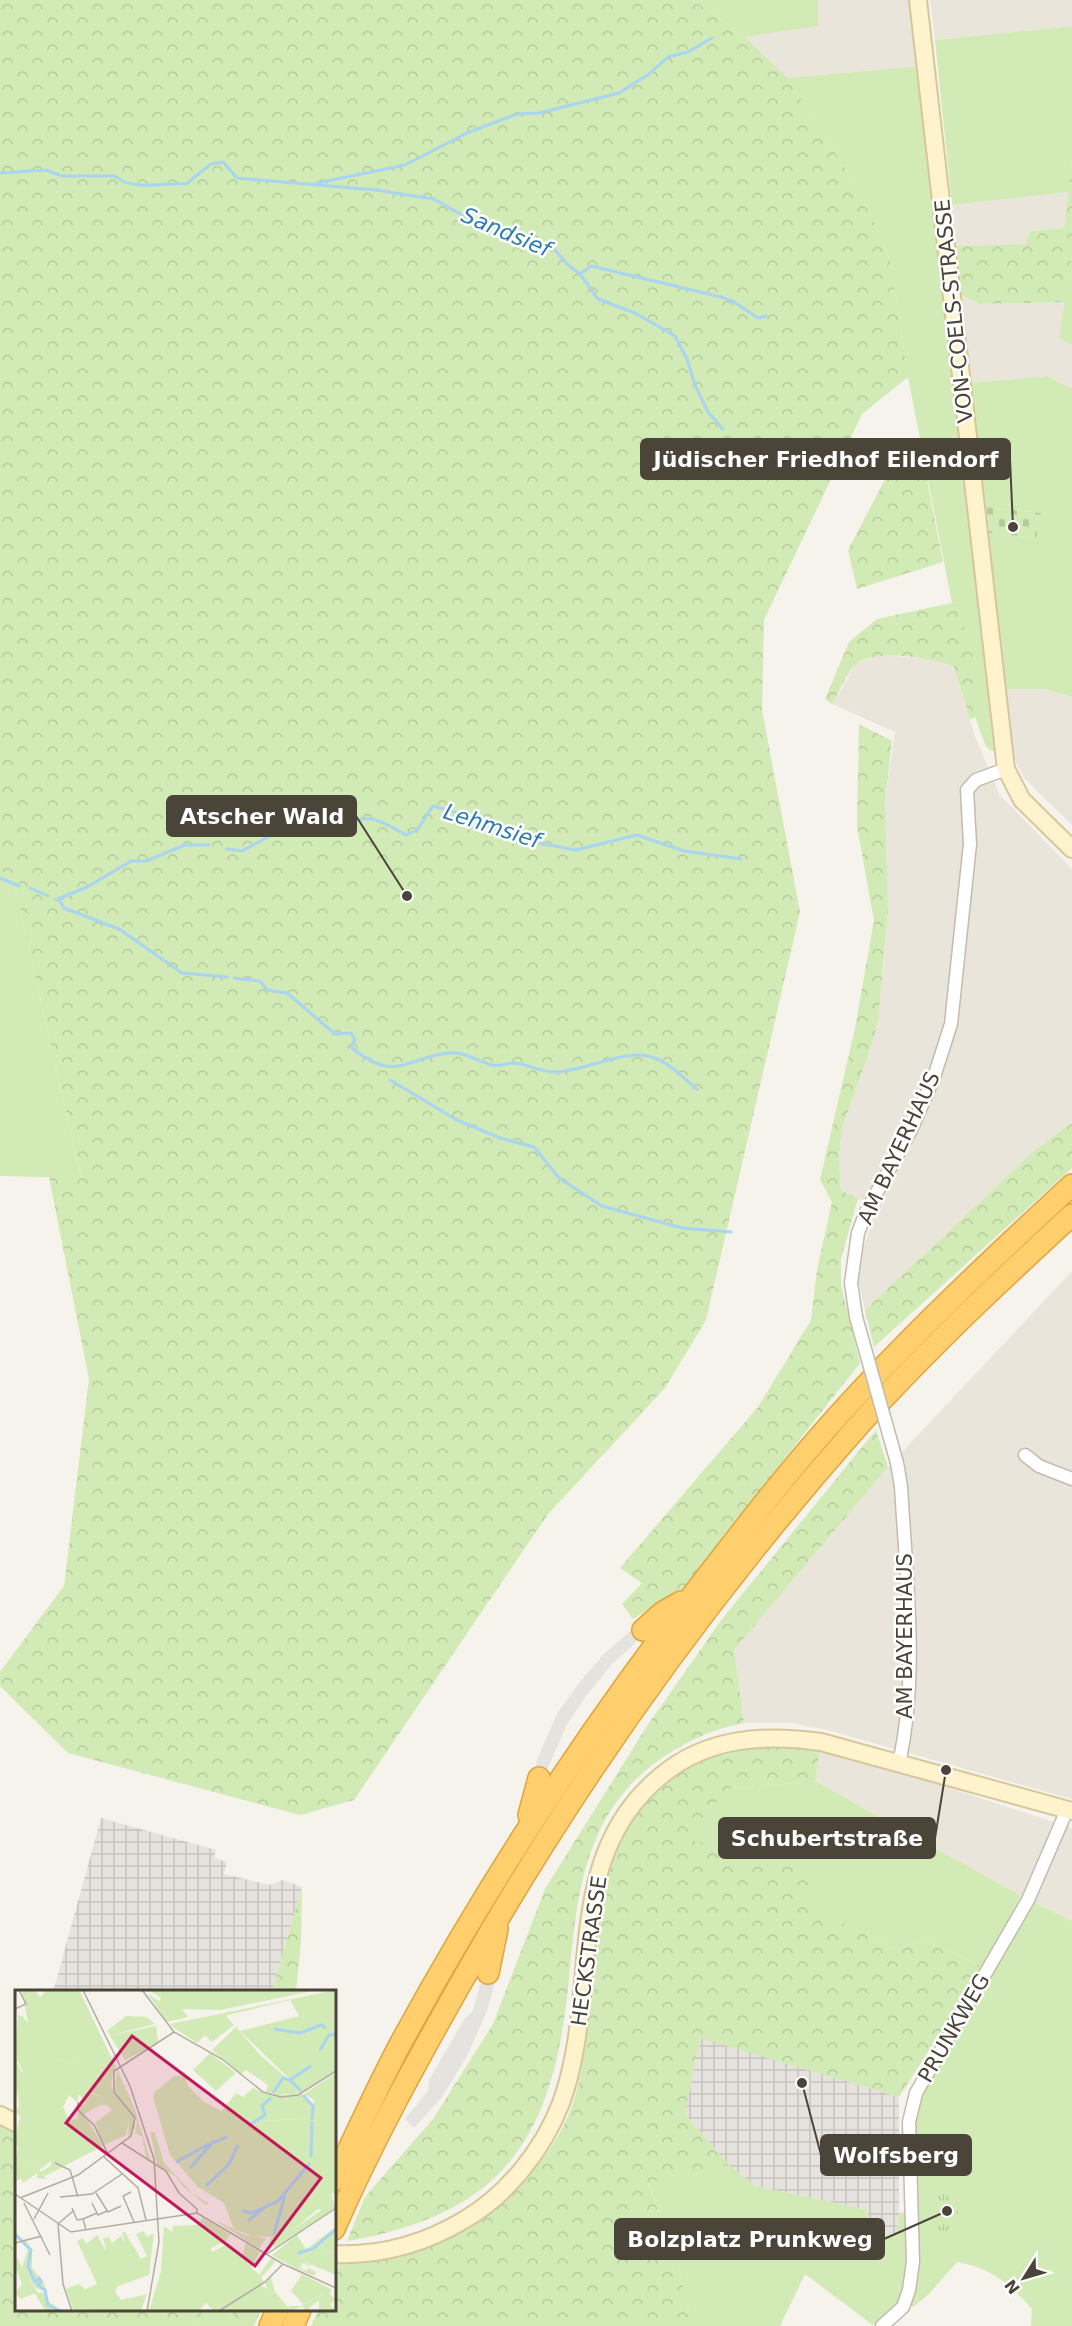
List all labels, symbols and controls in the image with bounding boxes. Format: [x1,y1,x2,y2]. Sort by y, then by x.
street label: VON-COELS-STRASSE [930,198,978,424]
water label: Sandsief [458,202,557,263]
callout: Jüdischer Friedhof Eilendorf [641,439,1010,479]
text: Jüdischer Friedhof Eilendorf [651,447,999,472]
callout: Atscher Wald [167,796,356,836]
water label: Lehmsief [441,799,547,854]
text: Atscher Wald [180,804,344,829]
street label: AM BAYERHAUS [853,1068,945,1228]
street label: AM BAYERHAUS [893,1553,917,1719]
callout: Schubertstraße [719,1818,935,1858]
text: Schubertstraße [731,1826,923,1851]
street label: HECKSTRASSE [567,1874,611,2028]
street label: PRUNKWEG [913,1969,995,2087]
inset map [15,1990,336,2311]
callout: Wolfsberg [821,2135,971,2175]
text: Wolfsberg [833,2143,959,2168]
callout: Bolzplatz Prunkweg [615,2219,884,2259]
text: Bolzplatz Prunkweg [627,2227,873,2252]
north arrow [994,2248,1054,2308]
text: N [1001,2276,1024,2298]

